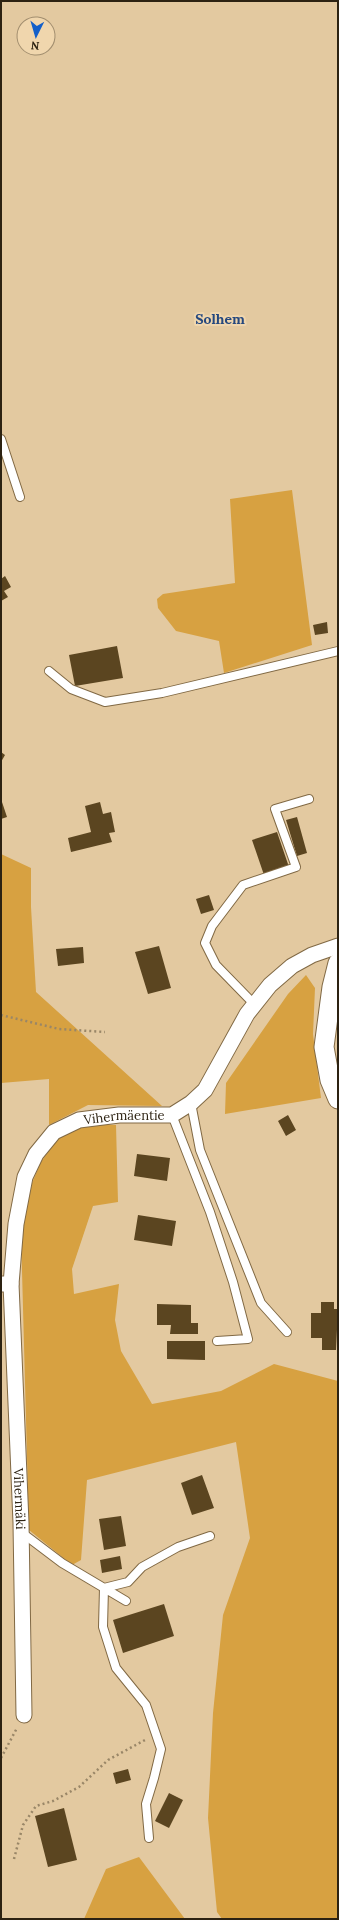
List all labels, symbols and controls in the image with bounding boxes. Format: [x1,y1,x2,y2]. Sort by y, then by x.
north arrow [16,16,56,56]
text: N [30,39,40,53]
district label: Solhem [195,310,245,328]
street label: Vihermäentie [82,1107,165,1128]
street label: Vihermäki [10,1467,30,1530]

